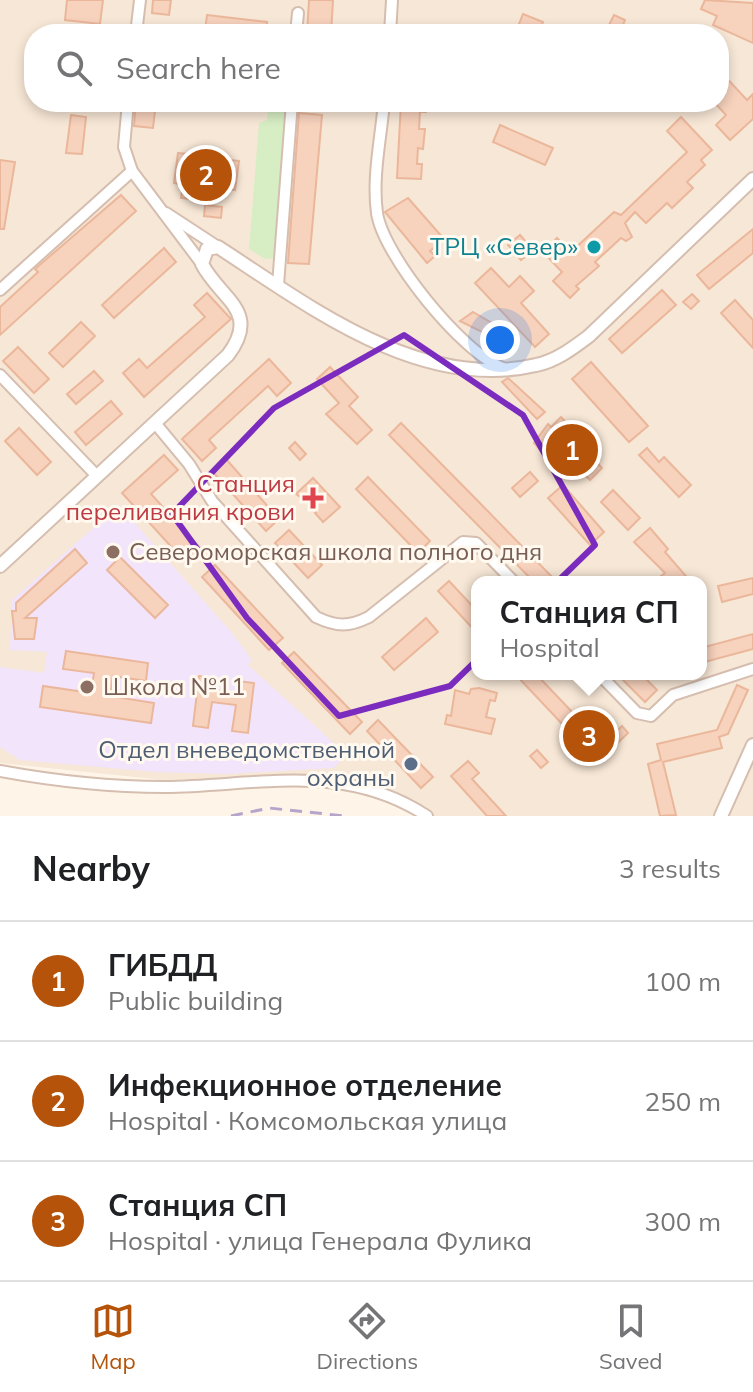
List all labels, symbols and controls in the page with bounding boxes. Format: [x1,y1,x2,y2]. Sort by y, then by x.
search box [24,24,729,112]
icon: search [52,46,96,90]
text: Search here [116,49,281,87]
pin: 2 [180,145,232,205]
place label: ТРЦ «Север» [430,231,578,261]
marker: ТРЦ «Север» [585,238,603,256]
your location [480,320,520,360]
pin: 1 [546,420,598,480]
place label: Станция переливания крови [66,468,295,526]
marker: Станция переливания крови [302,487,324,509]
place label: Североморская школа полного дня [129,536,542,566]
marker: Североморская школа полного дня [104,543,122,561]
popup [471,576,707,680]
text: Станция СП [499,593,679,631]
text: Hospital [499,631,600,664]
place label: Школа №11 [103,671,245,701]
marker: Школа №11 [78,678,96,696]
pin: 3 [563,706,615,766]
place label: Отдел вневедомственной охраны [98,734,395,792]
marker: Отдел вневедомственной охраны [402,755,420,773]
text: Nearby [32,847,150,890]
text: 3 results [619,852,721,885]
text: ГИБДД [108,946,218,984]
text: 1 [50,965,66,998]
text: 100 m [645,965,721,998]
text: Public building [108,984,283,1017]
text: Инфекционное отделение [108,1066,502,1104]
text: 2 [50,1085,66,1118]
text: 250 m [645,1085,721,1118]
text: Hospital · Комсомольская улица [108,1104,507,1137]
text: Станция СП [108,1186,287,1224]
text: 3 [50,1205,66,1238]
text: 300 m [645,1205,721,1238]
text: Hospital · улица Генерала Фулика [108,1224,532,1257]
tab: Map [90,1299,136,1375]
tab: Directions [317,1299,418,1375]
tab: Saved [599,1299,663,1375]

